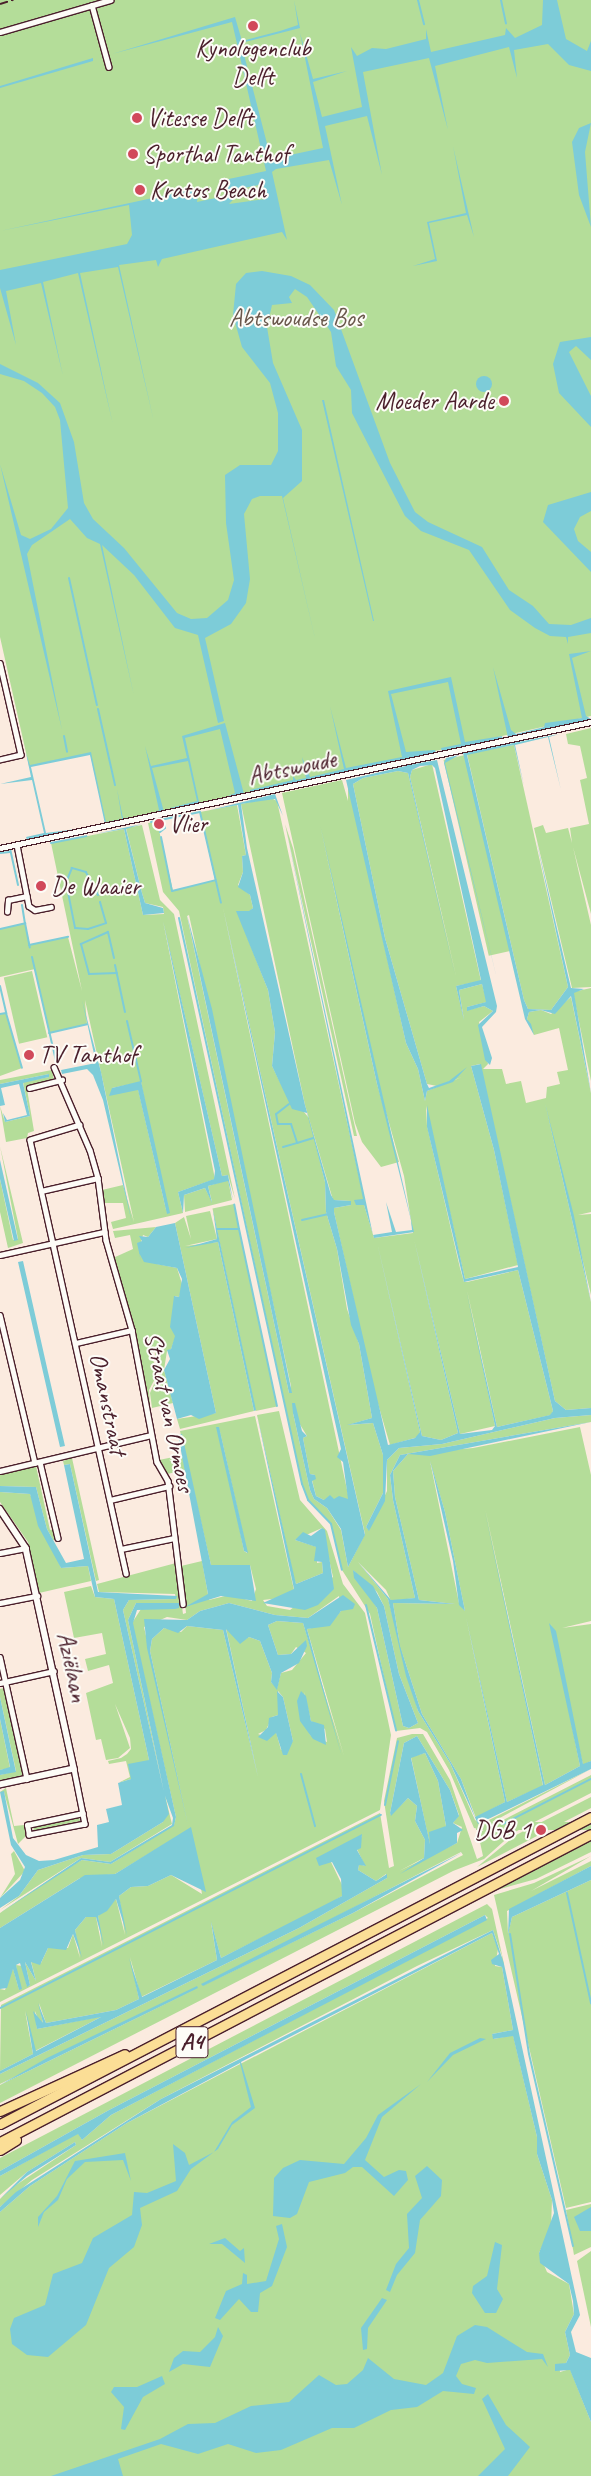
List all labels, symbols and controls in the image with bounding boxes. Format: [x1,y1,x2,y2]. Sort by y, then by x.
marker: Kynologenclub Delft [247,20,259,32]
place label: Kynologenclub Delft [195,34,311,93]
place label: Vitesse Delft [147,103,253,133]
marker: Vitesse Delft [131,112,143,124]
place label: Sporthal Tanthof [143,139,290,169]
marker: Sporthal Tanthof [127,148,139,160]
place label: Kratos Beach [150,175,265,205]
marker: Kratos Beach [134,184,146,196]
park label: Abtswoudse Bos [229,303,363,333]
place label: Moeder Aarde [376,386,494,416]
marker: Moeder Aarde [498,395,510,407]
street label: Abtswoude [245,744,339,792]
place label: Vlier [169,809,207,839]
marker: Vlier [153,818,165,830]
place label: De Waaier [51,871,141,901]
marker: De Waaier [35,880,47,892]
place label: TV Tanthof [39,1040,137,1070]
marker: TV Tanthof [23,1049,35,1061]
street label: Straat van Ormoes [137,1329,201,1495]
street label: Omanstraat [83,1350,133,1458]
street label: Aziëlaan [50,1629,94,1705]
place label: DGB 1 [474,1815,531,1845]
marker: DGB 1 [535,1824,547,1836]
road number: A4 [174,2020,210,2064]

